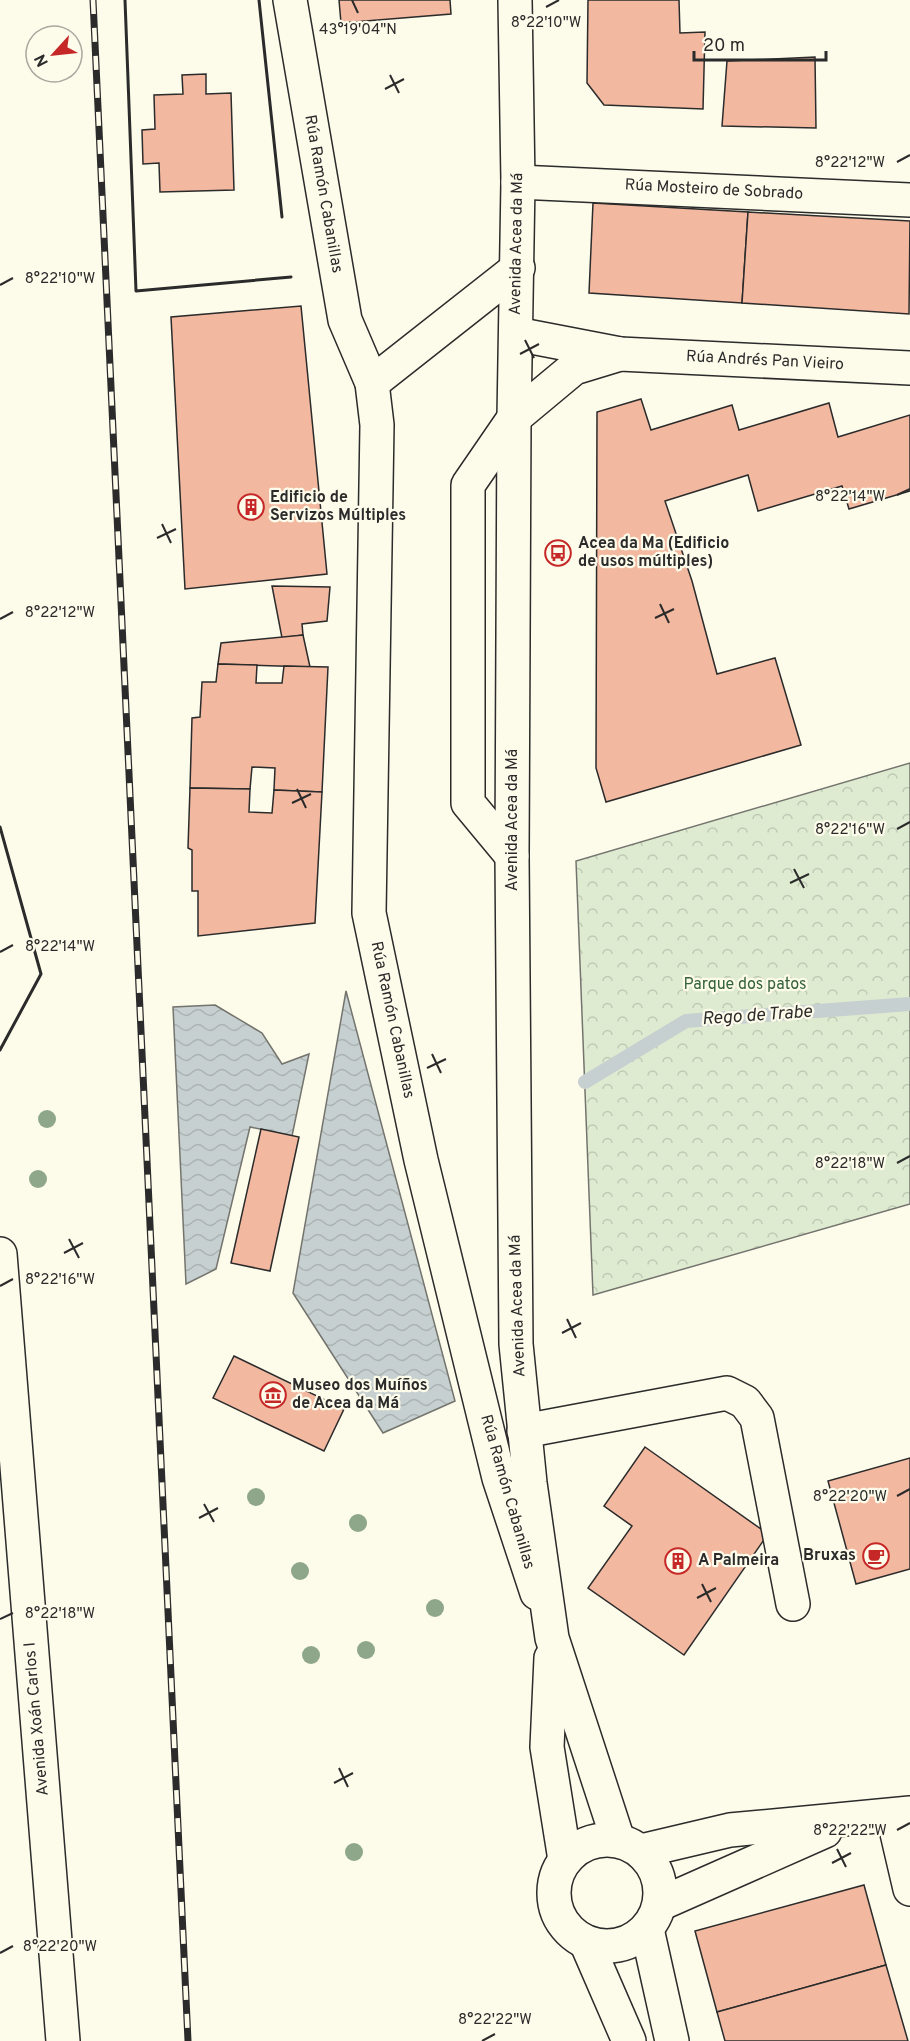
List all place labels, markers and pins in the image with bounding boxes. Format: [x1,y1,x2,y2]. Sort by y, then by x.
place label: Edificio de Servizos Múltiples [270,488,406,526]
building icon: Edificio de Servizos Múltiples [236,492,266,522]
place label: Acea da Ma (Edificio de usos múltiples) [578,534,729,572]
bus stop icon: Acea da Ma (Edificio de usos múltiples) [543,538,573,568]
place label: Museo dos Muíños de Acea da Má [292,1376,428,1414]
museum icon: Museo dos Muíños de Acea da Má [258,1380,288,1410]
cafe icon: Bruxas [861,1541,891,1571]
building icon: A Palmeira [663,1546,693,1576]
place label: Bruxas [803,1546,856,1566]
place label: A Palmeira [698,1551,779,1571]

